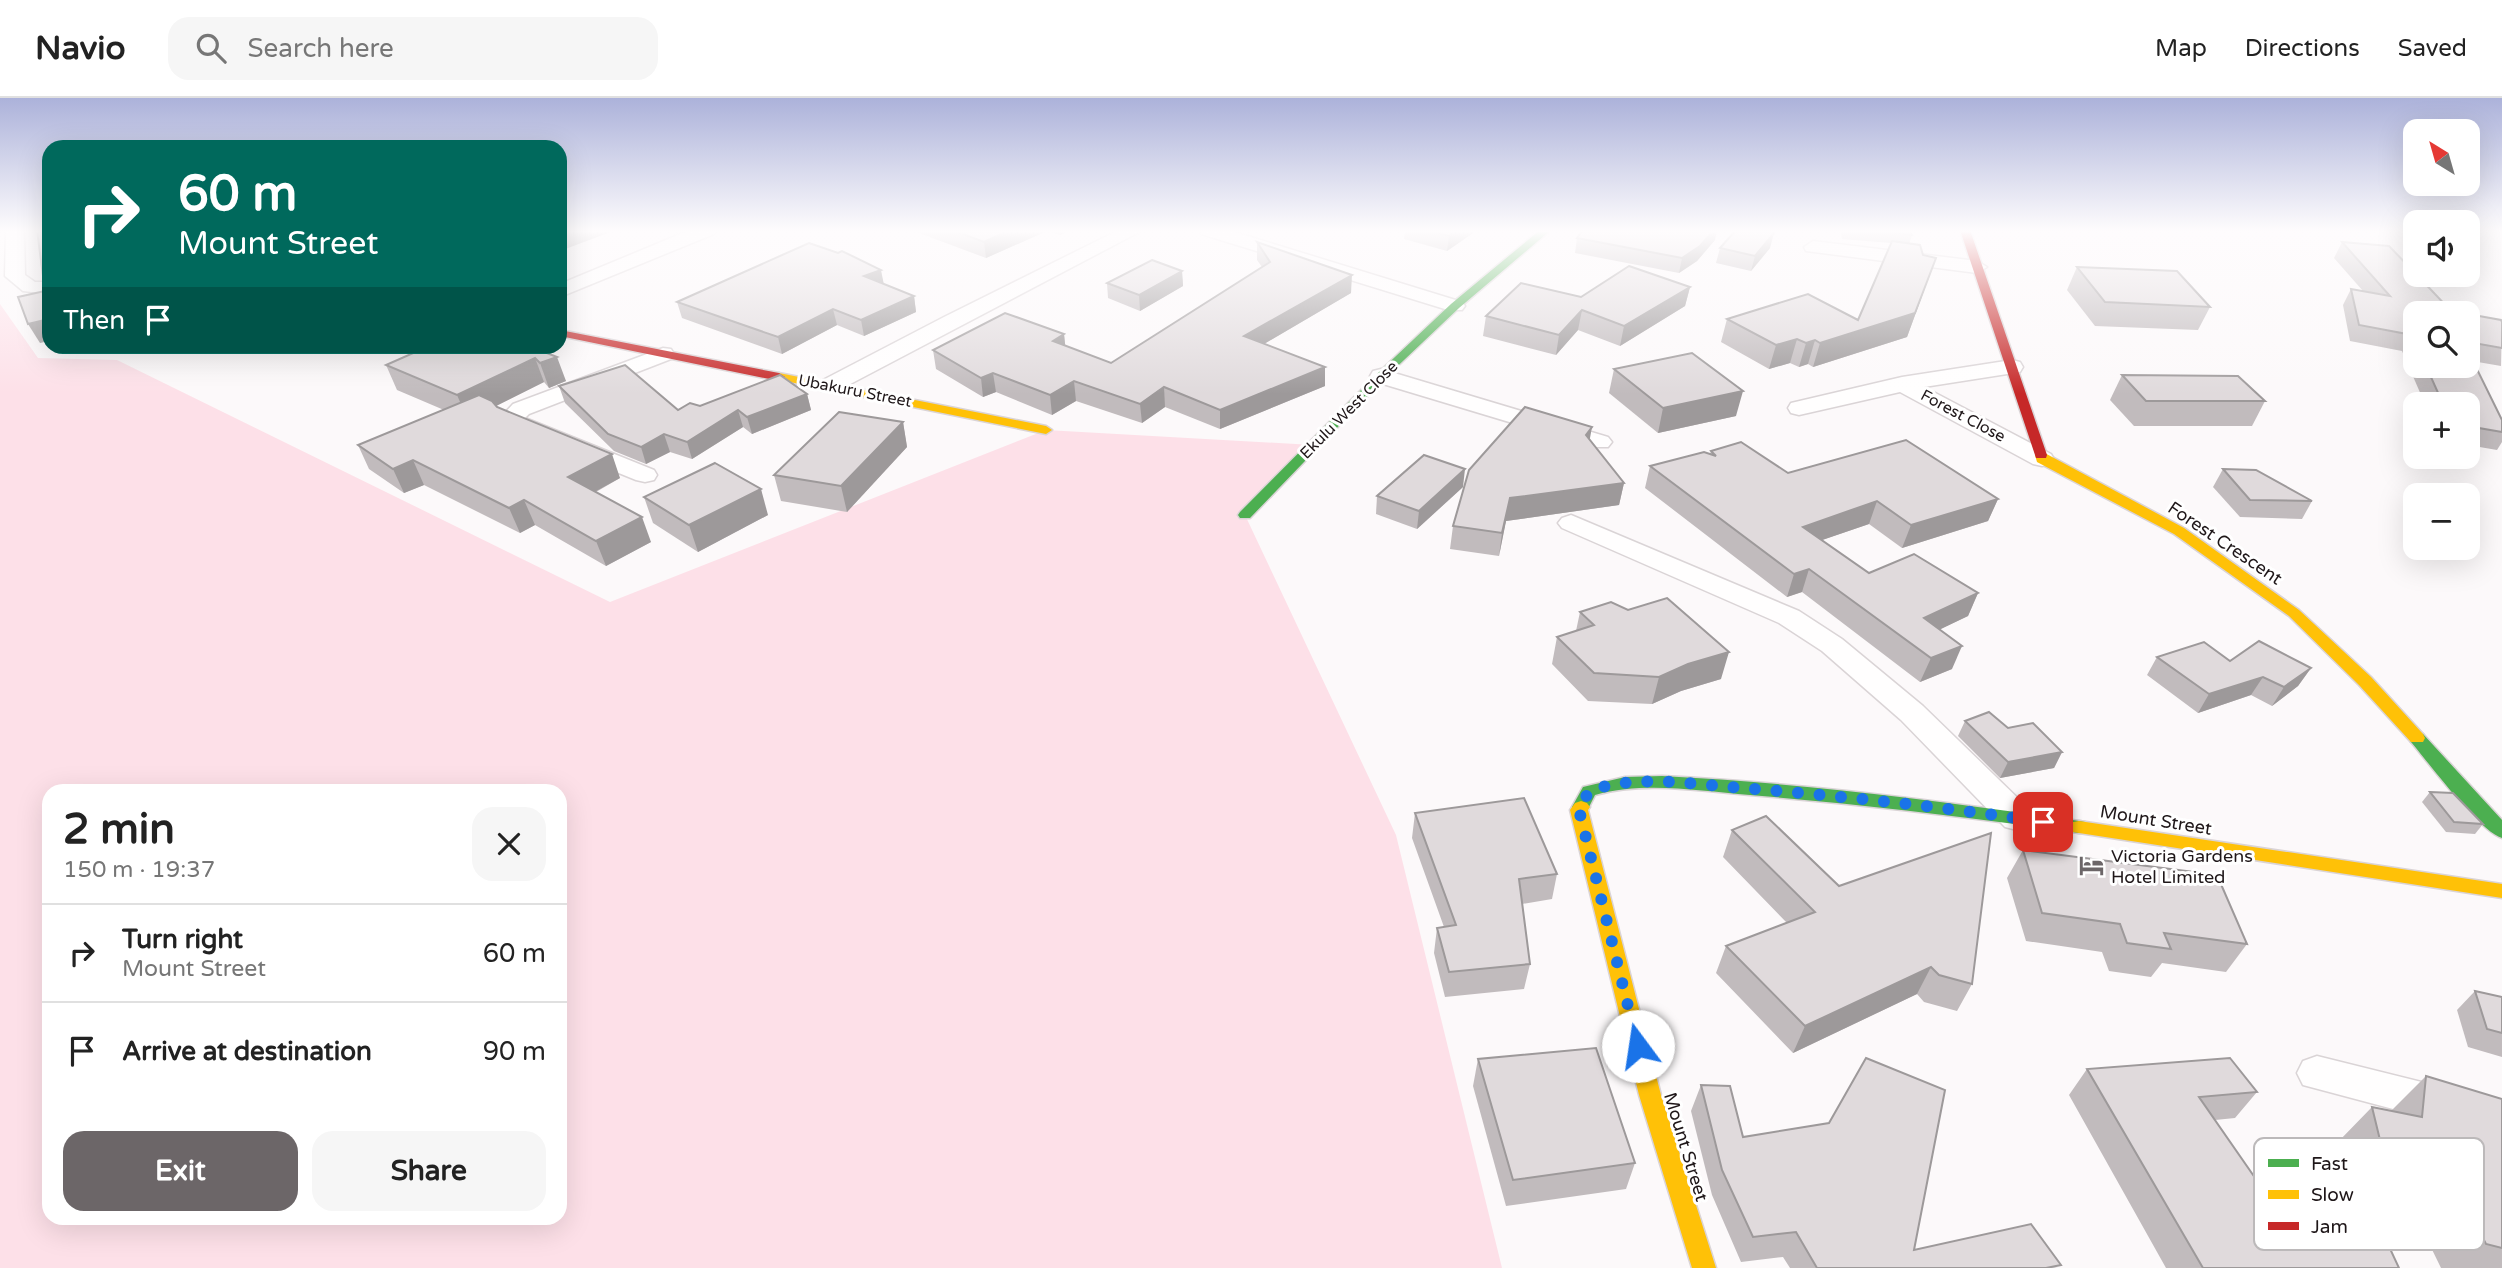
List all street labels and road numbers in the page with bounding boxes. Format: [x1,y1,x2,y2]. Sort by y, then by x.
street label: Ekulu West Close [1296,357,1402,463]
street label: Ubakuru Street [797,370,913,412]
street label: Forest Close [1917,385,2009,447]
street label: Forest Crescent [2164,497,2286,589]
street label: Mount Street [2099,800,2214,840]
street label: Mount Street [1659,1090,1713,1204]

